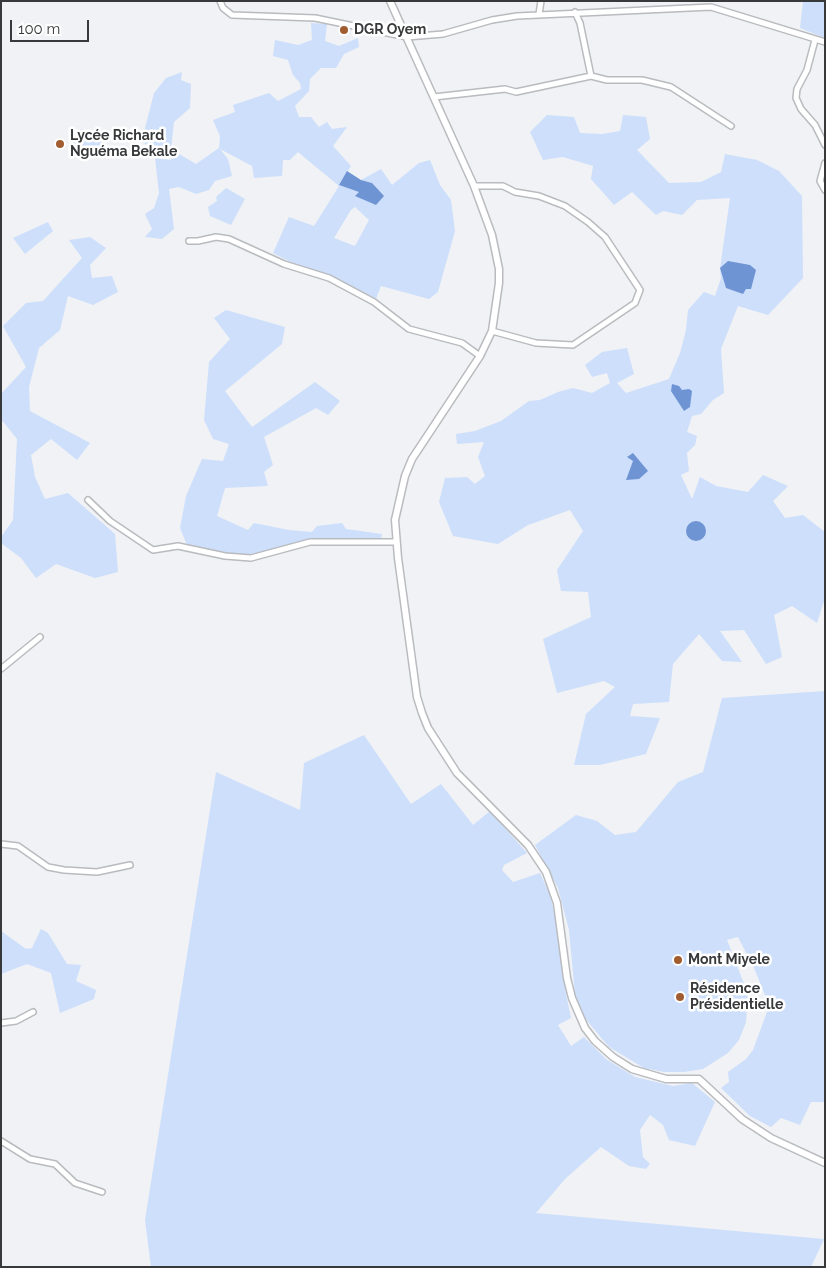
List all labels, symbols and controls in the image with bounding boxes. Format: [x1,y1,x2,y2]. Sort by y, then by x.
scale bar [12,10,91,42]
text: 100 m [18,20,60,38]
place label: DGR Oyem [354,22,426,38]
marker: DGR Oyem [338,24,350,36]
place label: Lycée Richard Nguéma Bekale [70,128,177,160]
marker: Lycée Richard Nguéma Bekale [54,138,66,150]
place label: Mont Miyele [688,952,770,968]
marker: Mont Miyele [672,954,684,966]
place label: Résidence Présidentielle [690,981,783,1014]
marker: Résidence Présidentielle [674,991,686,1003]

